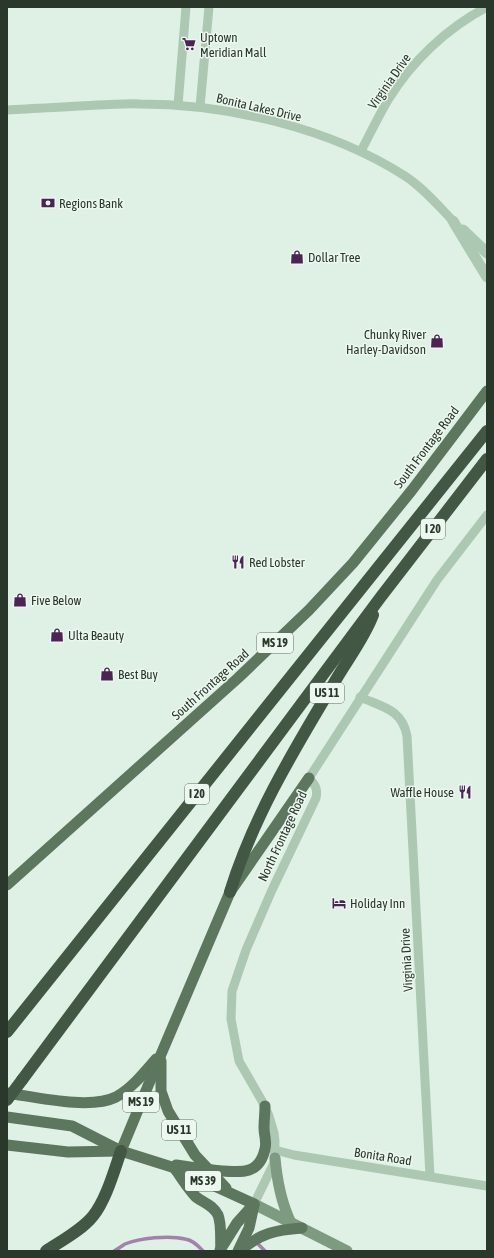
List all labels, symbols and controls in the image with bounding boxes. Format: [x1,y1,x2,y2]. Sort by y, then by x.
place label: Uptown Meridian Mall [200,30,267,60]
supermarket icon: Uptown Meridian Mall [181,36,197,52]
street label: Virginia Drive [365,51,414,112]
street label: Bonita Lakes Drive [215,90,303,125]
bank icon: Regions Bank [40,195,56,211]
place label: Regions Bank [59,196,123,211]
shop icon: Dollar Tree [289,249,305,265]
place label: Dollar Tree [308,250,361,265]
place label: Chunky River Harley-Davidson [346,327,426,357]
shop icon: Chunky River Harley-Davidson [429,333,445,349]
street label: South Frontage Road [391,403,462,491]
road number: I 20 [421,519,445,539]
restaurant icon: Red Lobster [230,554,246,570]
place label: Red Lobster [249,555,305,570]
shop icon: Five Below [12,592,28,608]
place label: Five Below [31,593,81,608]
shop icon: Ulta Beauty [49,627,65,643]
place label: Ulta Beauty [68,628,125,643]
road number: MS 19 [257,633,293,653]
street label: South Frontage Road [169,646,252,723]
shop icon: Best Buy [99,666,115,682]
place label: Best Buy [118,667,159,682]
road number: US 11 [310,683,344,703]
road number: I 20 [185,784,209,804]
restaurant icon: Waffle House [457,784,473,800]
place label: Waffle House [390,785,454,800]
street label: North Frontage Road [255,789,310,884]
hotel icon: Holiday Inn [331,895,347,911]
place label: Holiday Inn [350,896,405,911]
street label: Virginia Drive [397,928,416,992]
road number: MS 19 [123,1092,159,1112]
road number: US 11 [162,1120,196,1140]
street label: Bonita Road [353,1145,413,1168]
road number: MS 39 [185,1171,221,1191]

